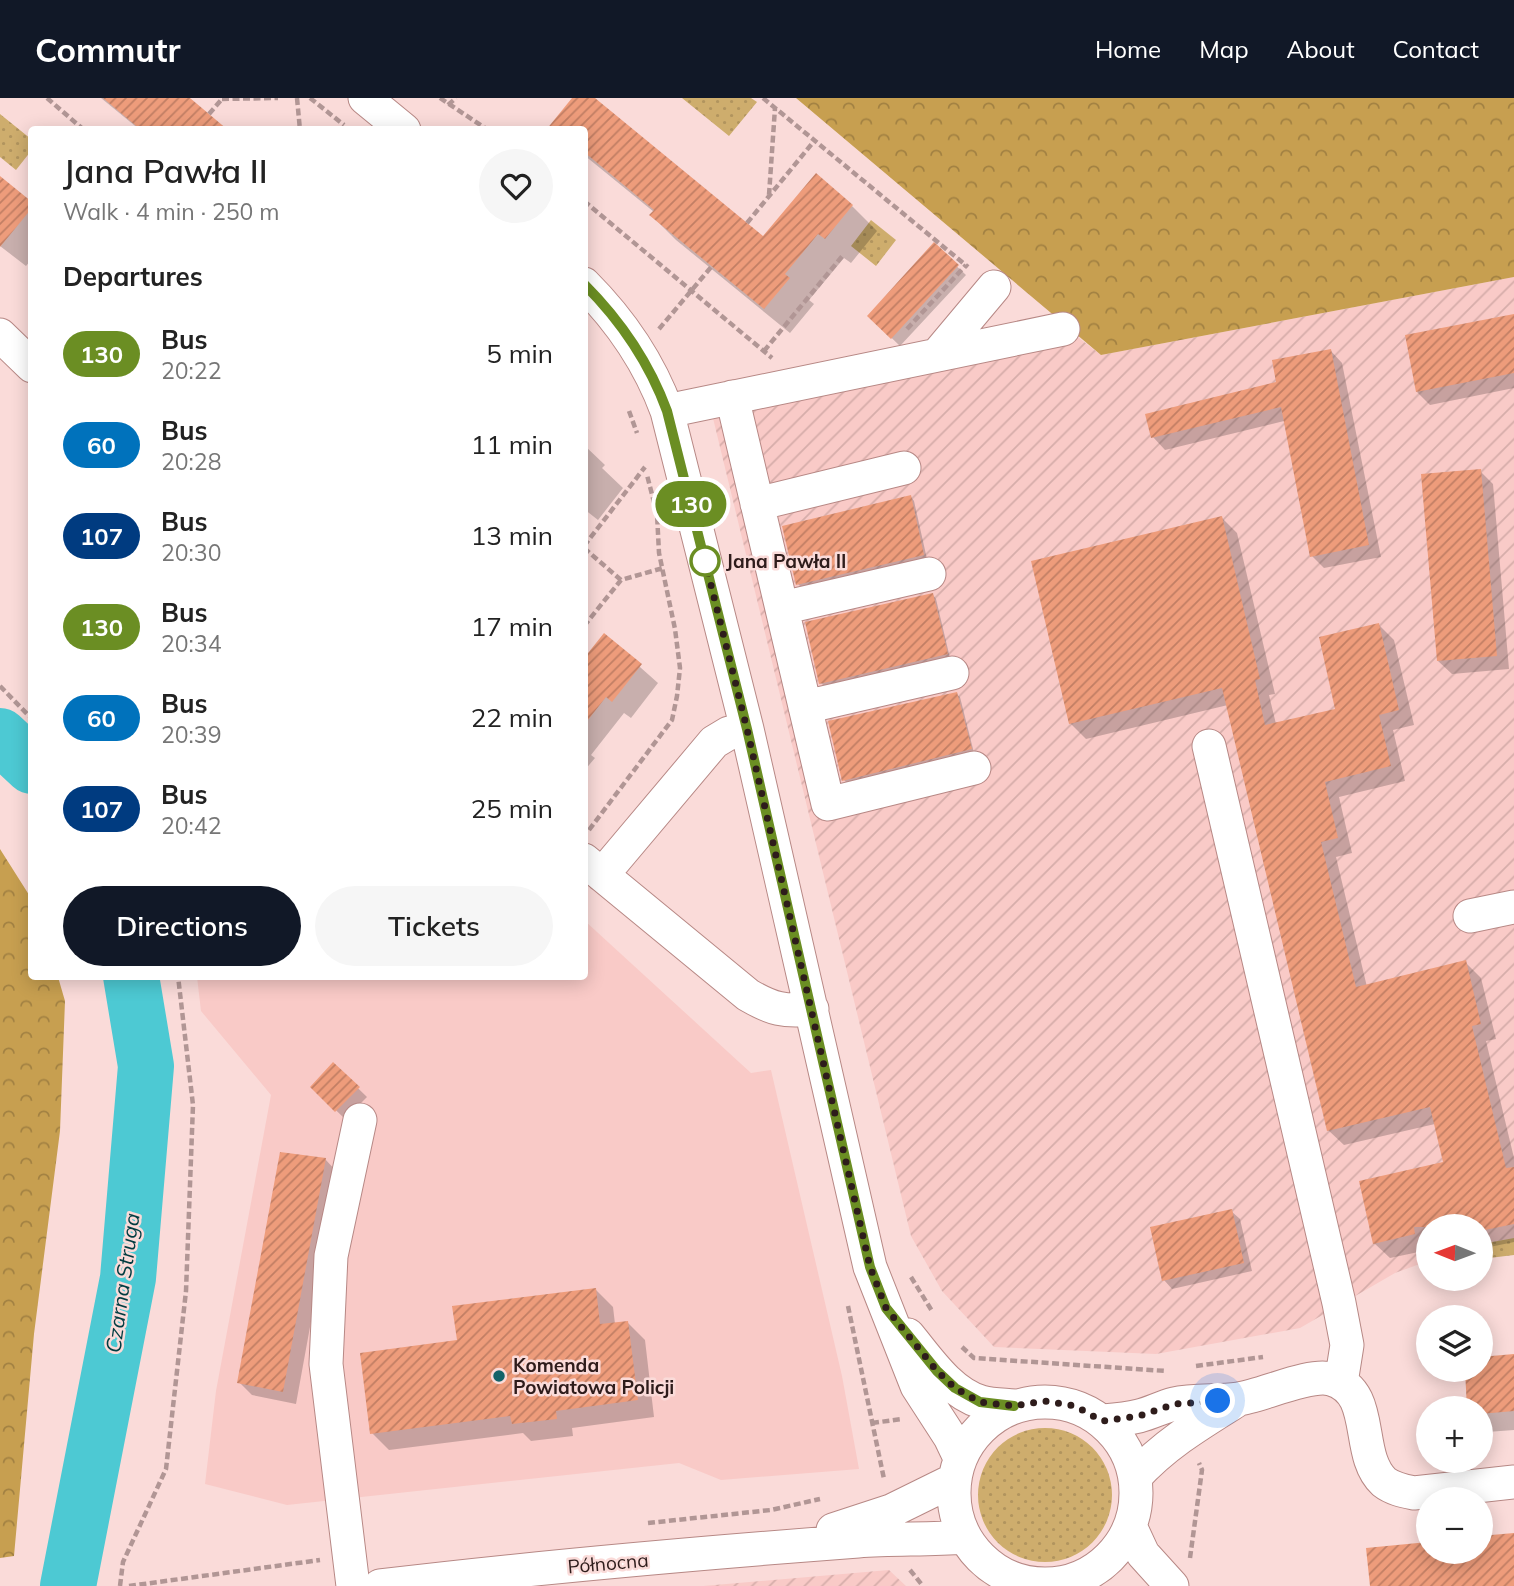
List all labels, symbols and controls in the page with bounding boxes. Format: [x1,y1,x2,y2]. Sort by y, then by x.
text: Commutr [35,29,180,70]
text: Home [1095,34,1161,64]
text: Map [1199,34,1249,64]
text: About [1287,34,1355,64]
text: Contact [1393,34,1479,64]
button: heart [479,149,553,223]
text: Jana Pawła II [63,150,268,191]
text: Walk · 4 min · 250 m [63,197,280,226]
text: Departures [63,260,203,293]
text: Bus [161,323,207,356]
text: 5 min [486,337,553,370]
text: 130 [80,339,123,369]
text: 20:22 [161,356,221,385]
text: Bus [161,414,207,447]
text: 11 min [471,428,553,461]
text: 60 [87,430,116,460]
text: 20:28 [161,447,221,476]
line badge: 130 [651,481,731,527]
text: 130 [669,489,713,519]
text: Bus [161,505,207,538]
text: 13 min [471,519,553,552]
text: 107 [80,521,123,551]
text: 20:30 [161,538,221,567]
marker: Jana Pawła II [690,546,720,576]
place label: Jana Pawła II [726,549,847,573]
text: Bus [161,596,207,629]
text: 17 min [471,610,553,643]
text: 130 [80,612,123,642]
text: 20:34 [161,629,221,658]
text: Bus [161,687,207,720]
text: 22 min [471,701,553,734]
text: 60 [87,703,116,733]
text: 20:39 [161,720,221,749]
text: Bus [161,778,207,811]
text: 25 min [471,792,553,825]
text: 107 [80,794,123,824]
text: 20:42 [161,811,221,840]
button: Directions [63,886,301,966]
button: Tickets [315,886,553,966]
water label: Czarna Struga [99,1211,145,1354]
north arrow [1416,1214,1493,1292]
map controls [1416,1214,1493,1564]
button: layers [1416,1305,1493,1382]
place label: Komenda Powiatowa Policji [513,1353,674,1399]
marker: Komenda Powiatowa Policji [491,1368,507,1384]
your location [1200,1383,1235,1418]
button: + [1416,1396,1493,1473]
button: − [1416,1487,1493,1564]
street label: Północna [566,1548,650,1578]

